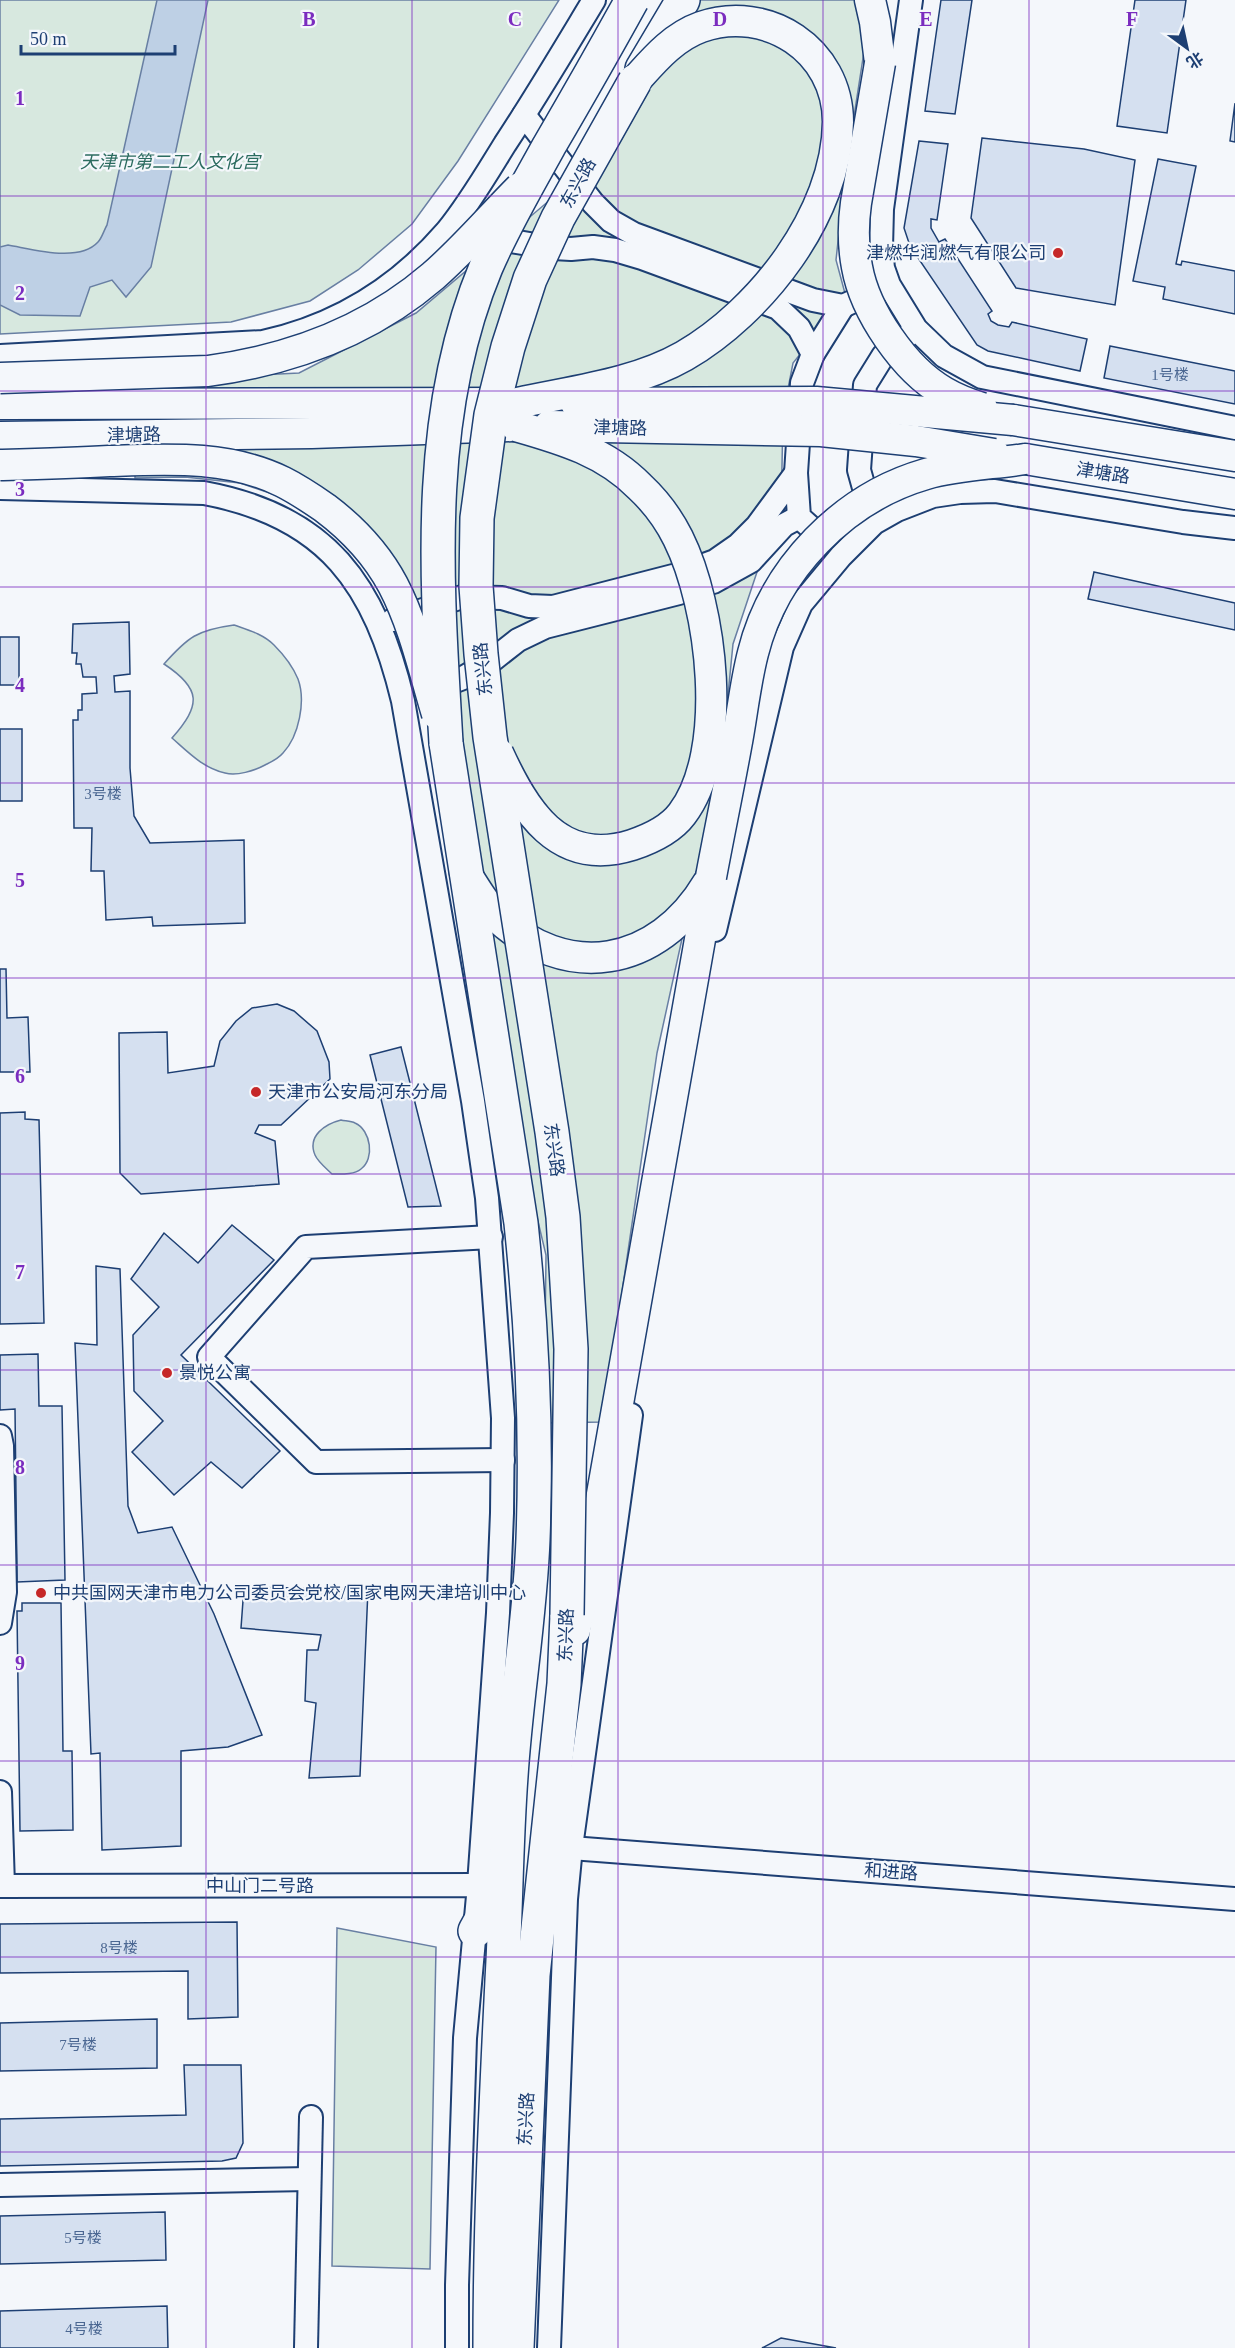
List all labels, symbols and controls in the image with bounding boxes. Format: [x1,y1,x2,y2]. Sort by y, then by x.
text: B [302,8,316,30]
text: C [508,8,522,30]
text: D [713,8,727,30]
text: E [919,8,933,30]
text: F [1126,8,1138,30]
scale bar [21,18,176,56]
north arrow [1157,18,1217,78]
text: 50 m [30,29,67,49]
text: 北 [1184,49,1206,72]
text: 1 [15,87,25,109]
park label: 天津市第二工人文化宫 [80,152,262,172]
street label: 东兴路 [556,155,600,211]
place label: 津燃华润燃气有限公司 [866,243,1046,263]
marker: 津燃华润燃气有限公司 [1051,246,1065,260]
text: 2 [15,282,25,304]
house number: 1号楼 [1151,367,1189,383]
street label: 津塘路 [593,418,647,438]
street label: 津塘路 [107,425,161,445]
street label: 津塘路 [1075,459,1131,487]
text: 3 [15,478,25,500]
street label: 东兴路 [470,641,496,697]
text: 4 [15,674,25,696]
house number: 3号楼 [84,786,122,802]
text: 5 [15,869,25,891]
text: 6 [15,1065,25,1087]
place label: 天津市公安局河东分局 [268,1082,448,1102]
marker: 天津市公安局河东分局 [249,1085,263,1099]
street label: 东兴路 [540,1122,568,1178]
text: 7 [15,1261,25,1283]
place label: 景悦公寓 [179,1363,251,1383]
marker: 景悦公寓 [160,1366,174,1380]
text: 8 [15,1456,25,1478]
place label: 中共国网天津市电力公司委员会党校/国家电网天津培训中心 [53,1583,526,1603]
marker: 中共国网天津市电力公司委员会党校/国家电网天津培训中心 [34,1586,48,1600]
street label: 东兴路 [555,1608,577,1662]
text: 9 [15,1652,25,1674]
street label: 和进路 [863,1860,919,1884]
street label: 中山门二号路 [206,1876,314,1896]
house number: 8号楼 [100,1940,138,1956]
house number: 7号楼 [59,2037,97,2053]
street label: 东兴路 [515,2092,537,2146]
house number: 5号楼 [64,2230,102,2246]
house number: 4号楼 [65,2321,103,2337]

